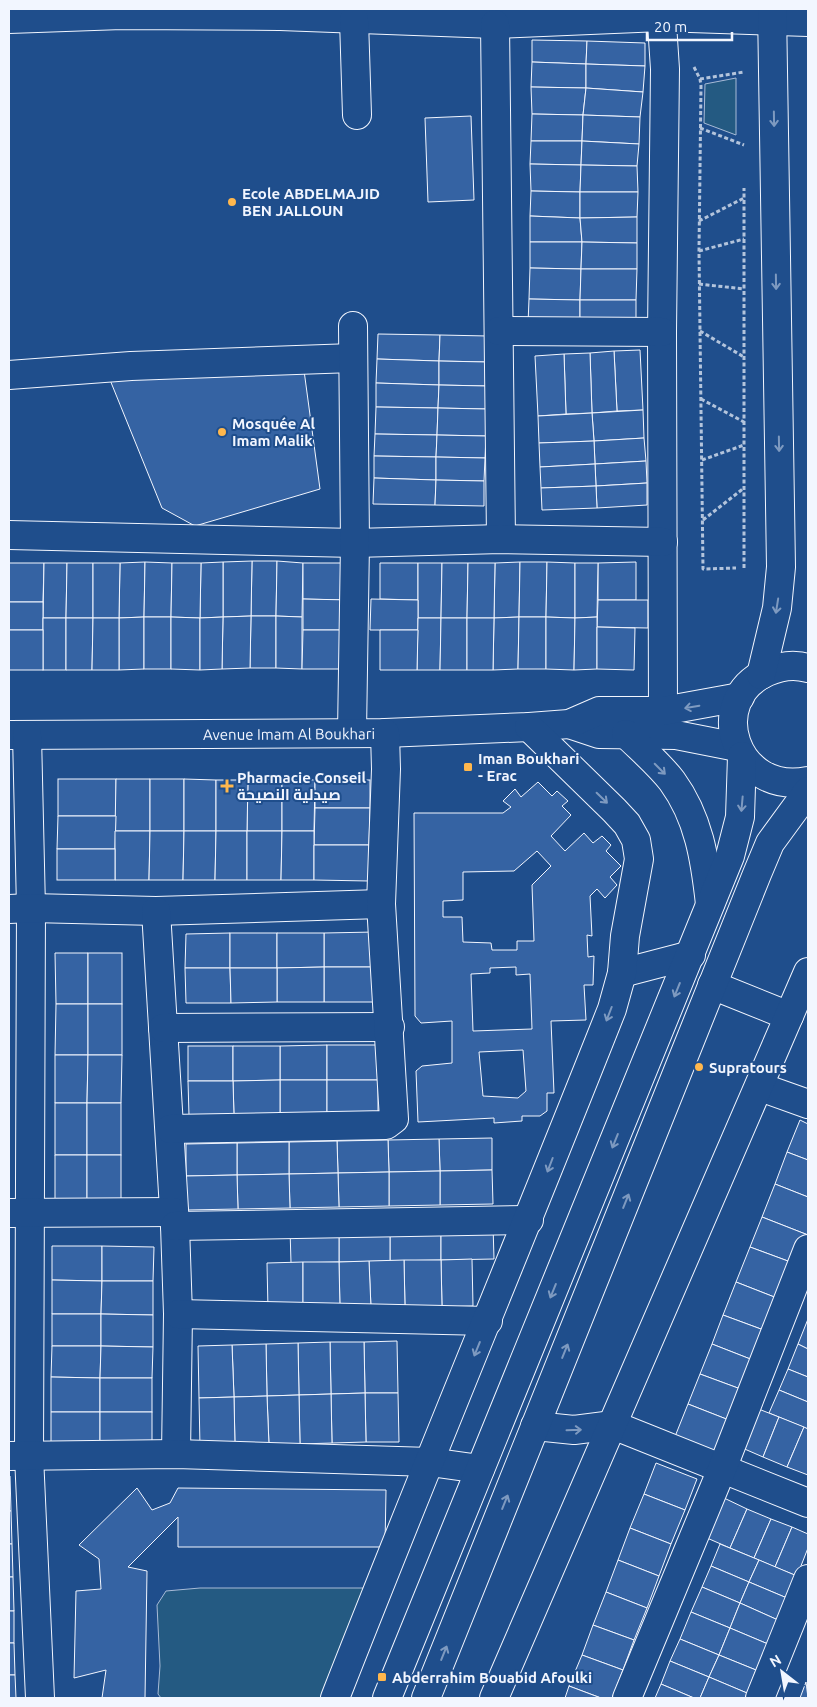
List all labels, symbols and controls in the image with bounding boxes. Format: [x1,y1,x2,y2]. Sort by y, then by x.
scale bar [647,10,732,42]
text: 20 m [654,18,687,35]
one-way arrow [769,111,778,127]
place label: Ecole ABDELMAJID BEN JALLOUN [242,185,380,219]
marker: Ecole ABDELMAJID BEN JALLOUN [226,196,238,208]
one-way arrow [772,274,781,290]
place label: Mosquée Al Imam Malik [232,415,316,449]
marker: Mosquée Al Imam Malik [216,426,228,438]
one-way arrow [774,436,784,452]
one-way arrow [772,598,782,614]
one-way arrow [685,702,701,712]
street label: Avenue Imam Al Boukhari [203,725,375,742]
place label: Iman Boukhari - Erac [478,750,579,784]
marker: Iman Boukhari - Erac [462,761,474,773]
one-way arrow [654,763,666,775]
place label: Pharmacie Conseil صيدلية النصيحة [237,769,367,803]
marker: Pharmacie Conseil صيدلية النصيحة [221,780,233,792]
one-way arrow [596,792,608,804]
one-way arrow [737,796,747,812]
one-way arrow [671,982,681,997]
one-way arrow [604,1006,613,1021]
place label: Supratours [709,1059,787,1076]
marker: Supratours [693,1061,705,1073]
one-way arrow [610,1132,619,1148]
one-way arrow [545,1157,554,1173]
one-way arrow [622,1193,631,1208]
one-way arrow [548,1283,558,1298]
one-way arrow [471,1341,481,1356]
one-way arrow [561,1344,570,1360]
one-way arrow [566,1425,582,1434]
one-way arrow [500,1495,510,1510]
one-way arrow [440,1646,449,1661]
north arrow [757,1647,807,1697]
text: N [767,1651,784,1670]
place label: Abderrahim Bouabid Afoulki [392,1669,592,1686]
marker: Abderrahim Bouabid Afoulki [376,1671,388,1683]

